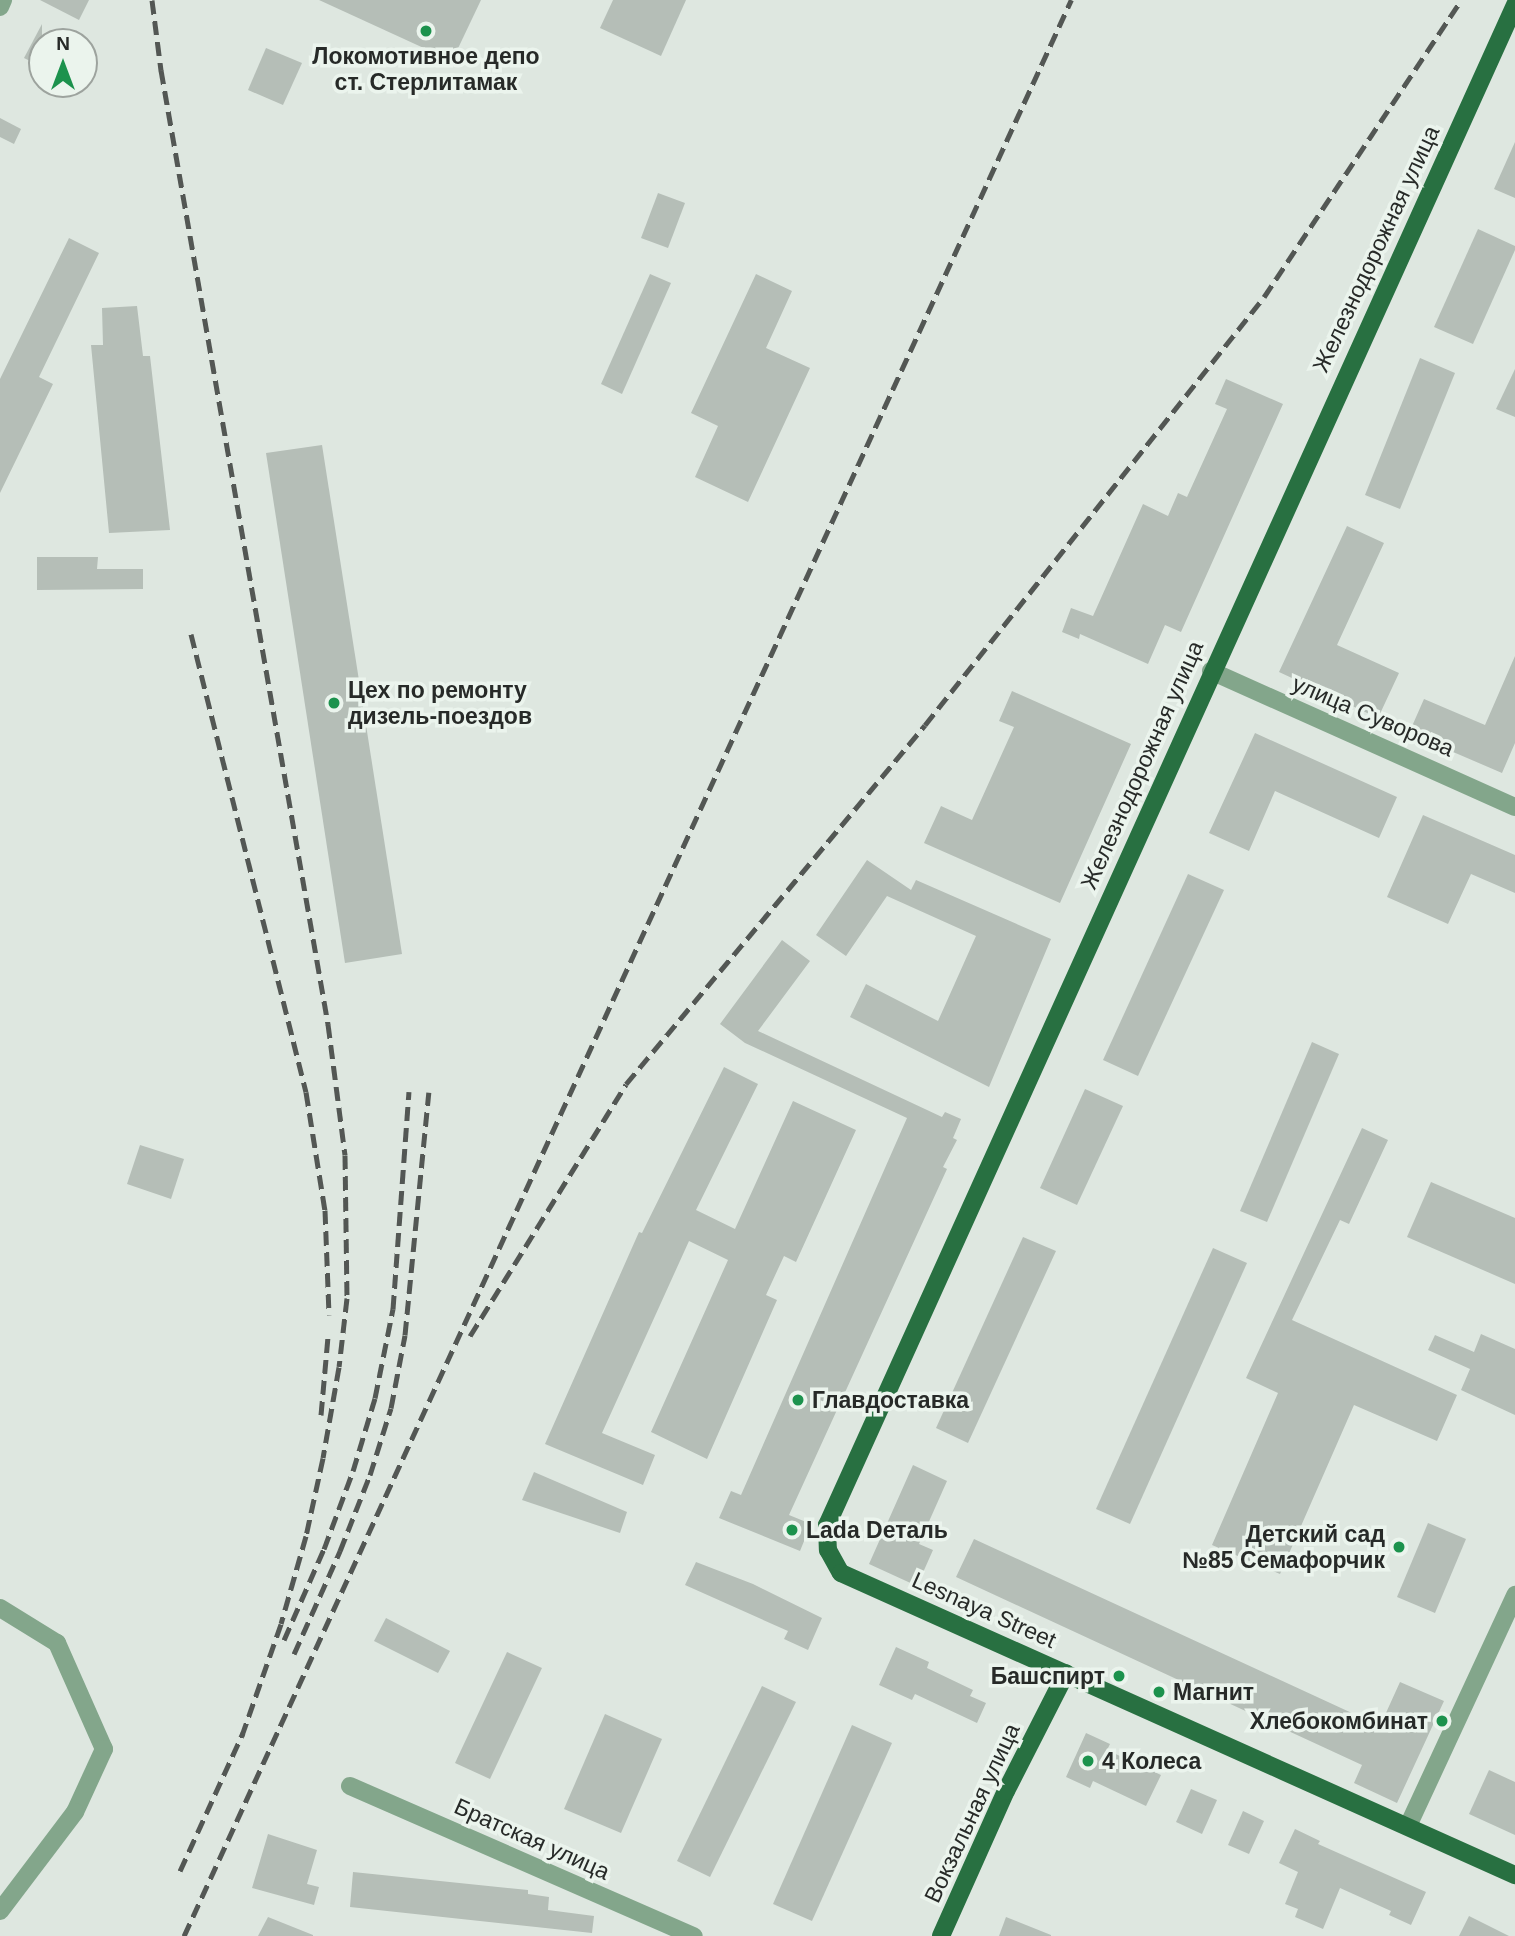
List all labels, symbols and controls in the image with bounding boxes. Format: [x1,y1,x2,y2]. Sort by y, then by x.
marker: Локомотивное депо ст. Стерлитамак [418,23,434,39]
north arrow [28,28,98,98]
text: N [56,33,70,54]
place label: Локомотивное депо ст. Стерлитамак [312,42,540,96]
street label: Железнодорожная улица [1307,121,1445,377]
street label: Железнодорожная улица [1075,637,1209,893]
street label: улица Суворова [1288,670,1458,762]
place label: Цех по ремонту дизель-поездов [348,676,532,730]
marker: Цех по ремонту дизель-поездов [326,695,342,711]
place label: Главдоставка [812,1386,969,1414]
marker: Главдоставка [790,1392,806,1408]
place label: Lada Dеталь [806,1516,948,1544]
place label: Детский сад №85 Семафорчик [1182,1520,1385,1574]
marker: Lada Dеталь [784,1522,800,1538]
marker: Детский сад №85 Семафорчик [1391,1539,1407,1555]
street label: Lesnaya Street [908,1566,1060,1654]
place label: Башспирт [991,1662,1105,1690]
marker: Башспирт [1111,1668,1127,1684]
place label: Магнит [1173,1678,1254,1706]
marker: Магнит [1151,1684,1167,1700]
place label: Хлебокомбинат [1250,1707,1428,1735]
marker: Хлебокомбинат [1434,1713,1450,1729]
street label: Вокзальная улица [918,1719,1026,1907]
place label: 4 Колеса [1102,1747,1201,1775]
marker: 4 Колеса [1080,1753,1096,1769]
street label: Братская улица [450,1792,614,1886]

